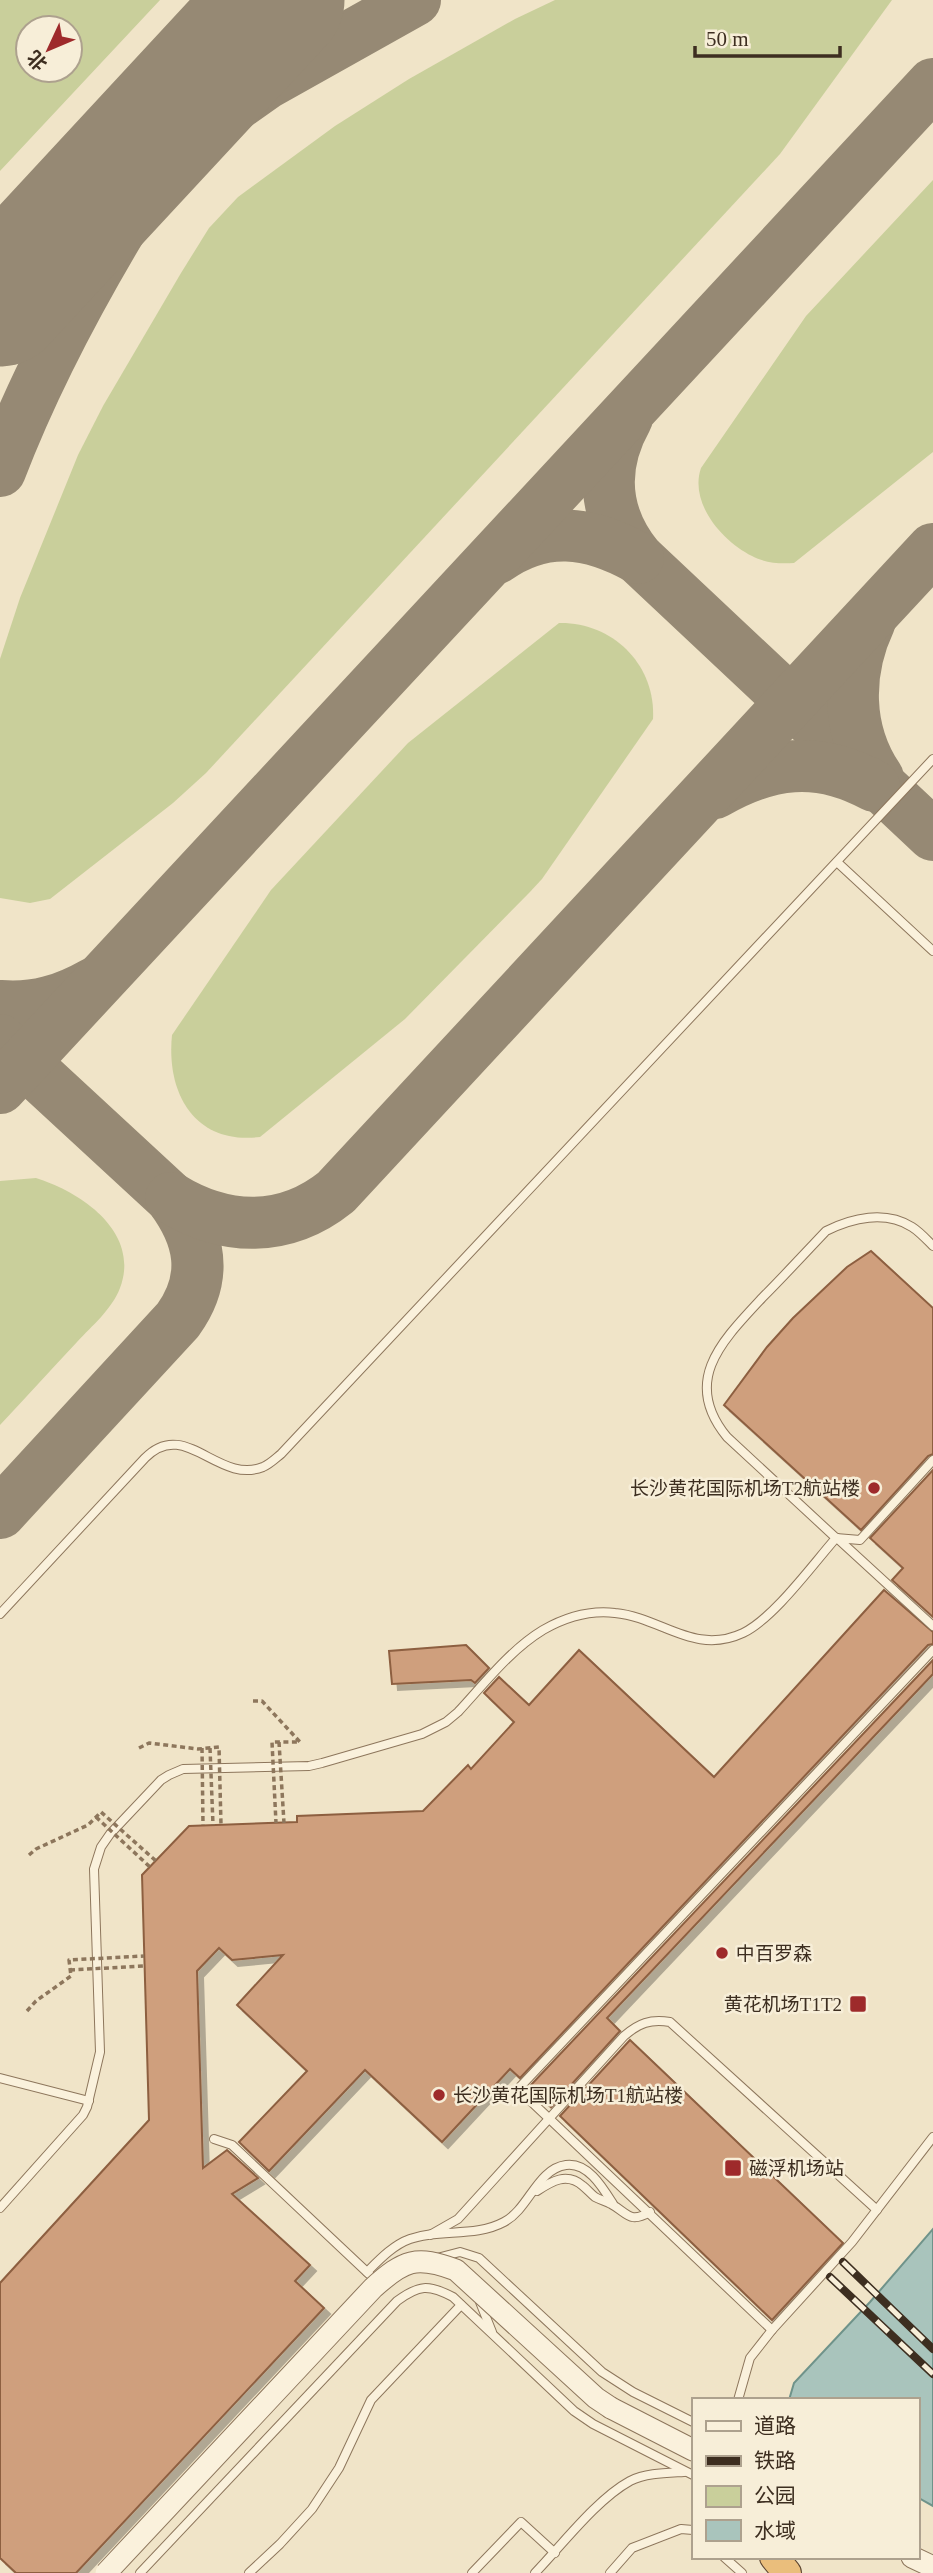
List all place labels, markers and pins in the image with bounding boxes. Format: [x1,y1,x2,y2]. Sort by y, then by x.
place label: 长沙黄花国际机场T2航站楼 [630,1478,860,1499]
marker: 长沙黄花国际机场T2航站楼 [866,1480,882,1496]
place label: 中百罗森 [736,1943,812,1964]
marker: 中百罗森 [714,1945,730,1961]
place label: 黄花机场T1T2 [724,1994,842,2015]
marker: 黄花机场T1T2 [848,1994,868,2014]
place label: 长沙黄花国际机场T1航站楼 [453,2085,683,2106]
marker: 长沙黄花国际机场T1航站楼 [431,2087,447,2103]
marker: 磁浮机场站 [723,2158,743,2178]
place label: 磁浮机场站 [749,2158,844,2179]

